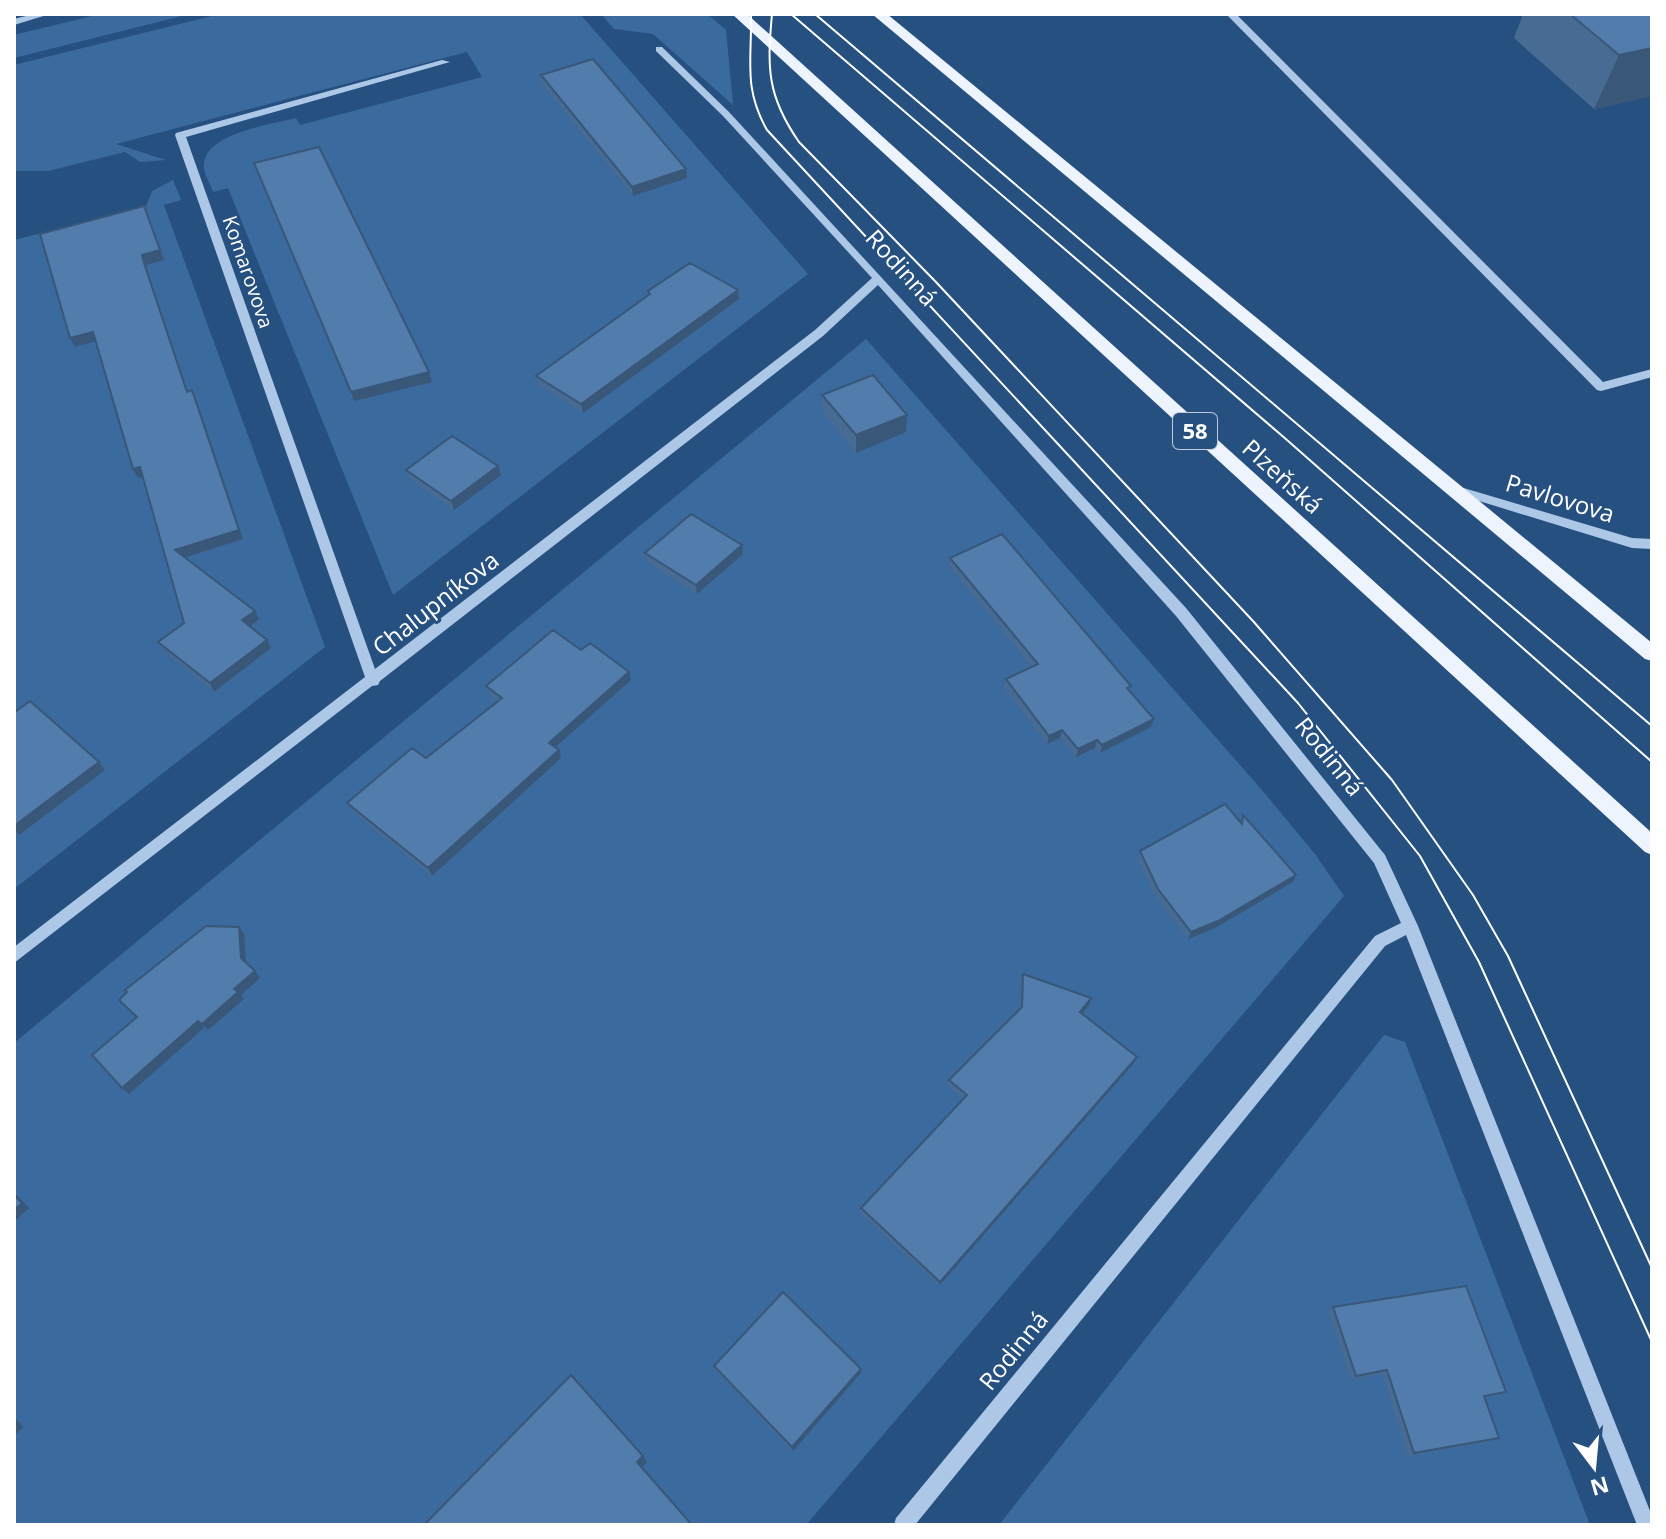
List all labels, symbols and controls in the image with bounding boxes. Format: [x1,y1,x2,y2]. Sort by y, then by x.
street label: Komarovova [217,212,280,332]
street label: Rodinná [859,221,945,313]
road number: 58 [1173,413,1217,449]
street label: Plzeňská [1236,431,1330,521]
street label: Pavlovova [1502,465,1619,530]
street label: Chalupníkova [365,543,505,663]
street label: Rodinná [1288,710,1372,802]
street label: Rodinná [971,1304,1055,1396]
north arrow [1554,1427,1634,1507]
text: N [1587,1470,1613,1504]

